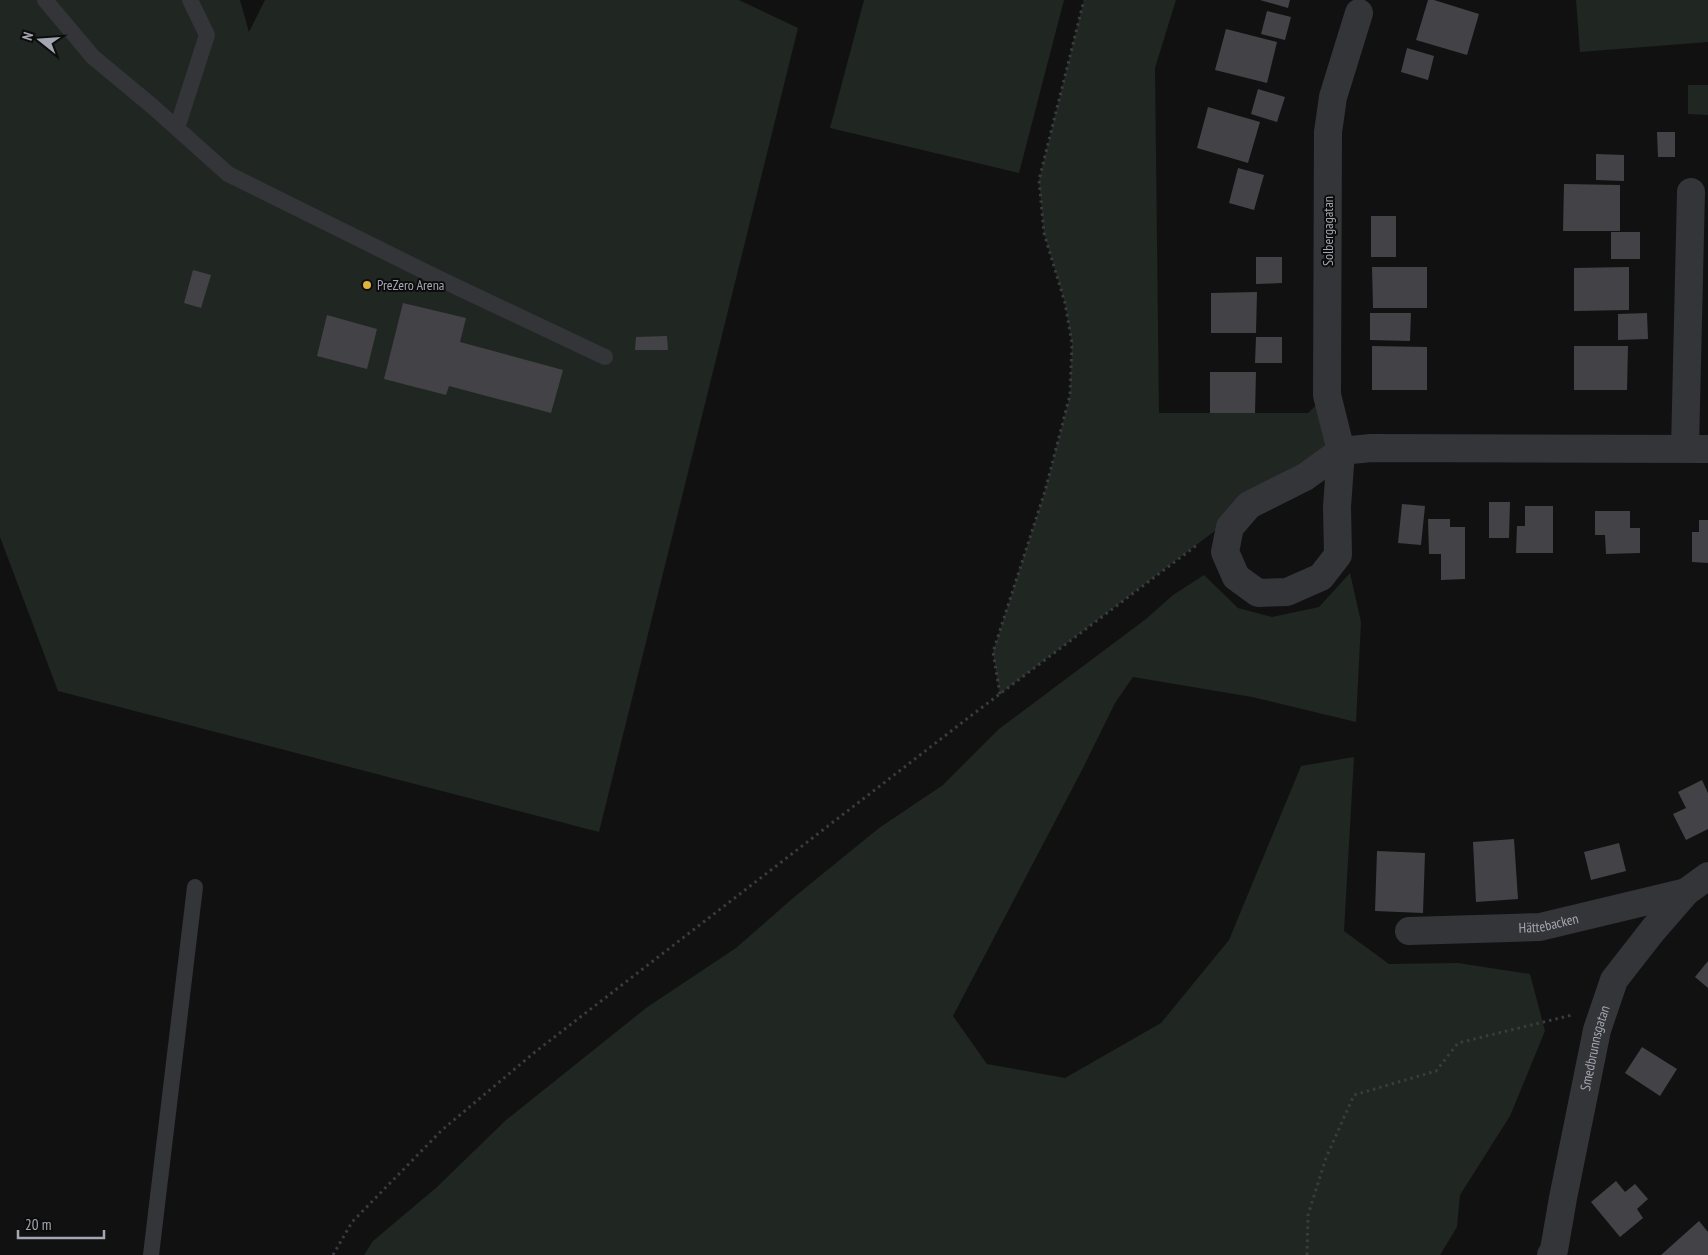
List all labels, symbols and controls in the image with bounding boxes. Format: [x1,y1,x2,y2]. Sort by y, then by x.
north arrow [15,15,65,65]
text: N [18,30,37,42]
street label: Solbergagatan [1319,196,1337,266]
place label: PreZero Arena [377,276,444,294]
marker: PreZero Arena [361,279,373,291]
street label: Hättebacken [1518,909,1580,937]
street label: Smedbrunnsgatan [1576,1003,1614,1092]
scale bar [18,1208,104,1240]
text: 20 m [25,1215,51,1234]

